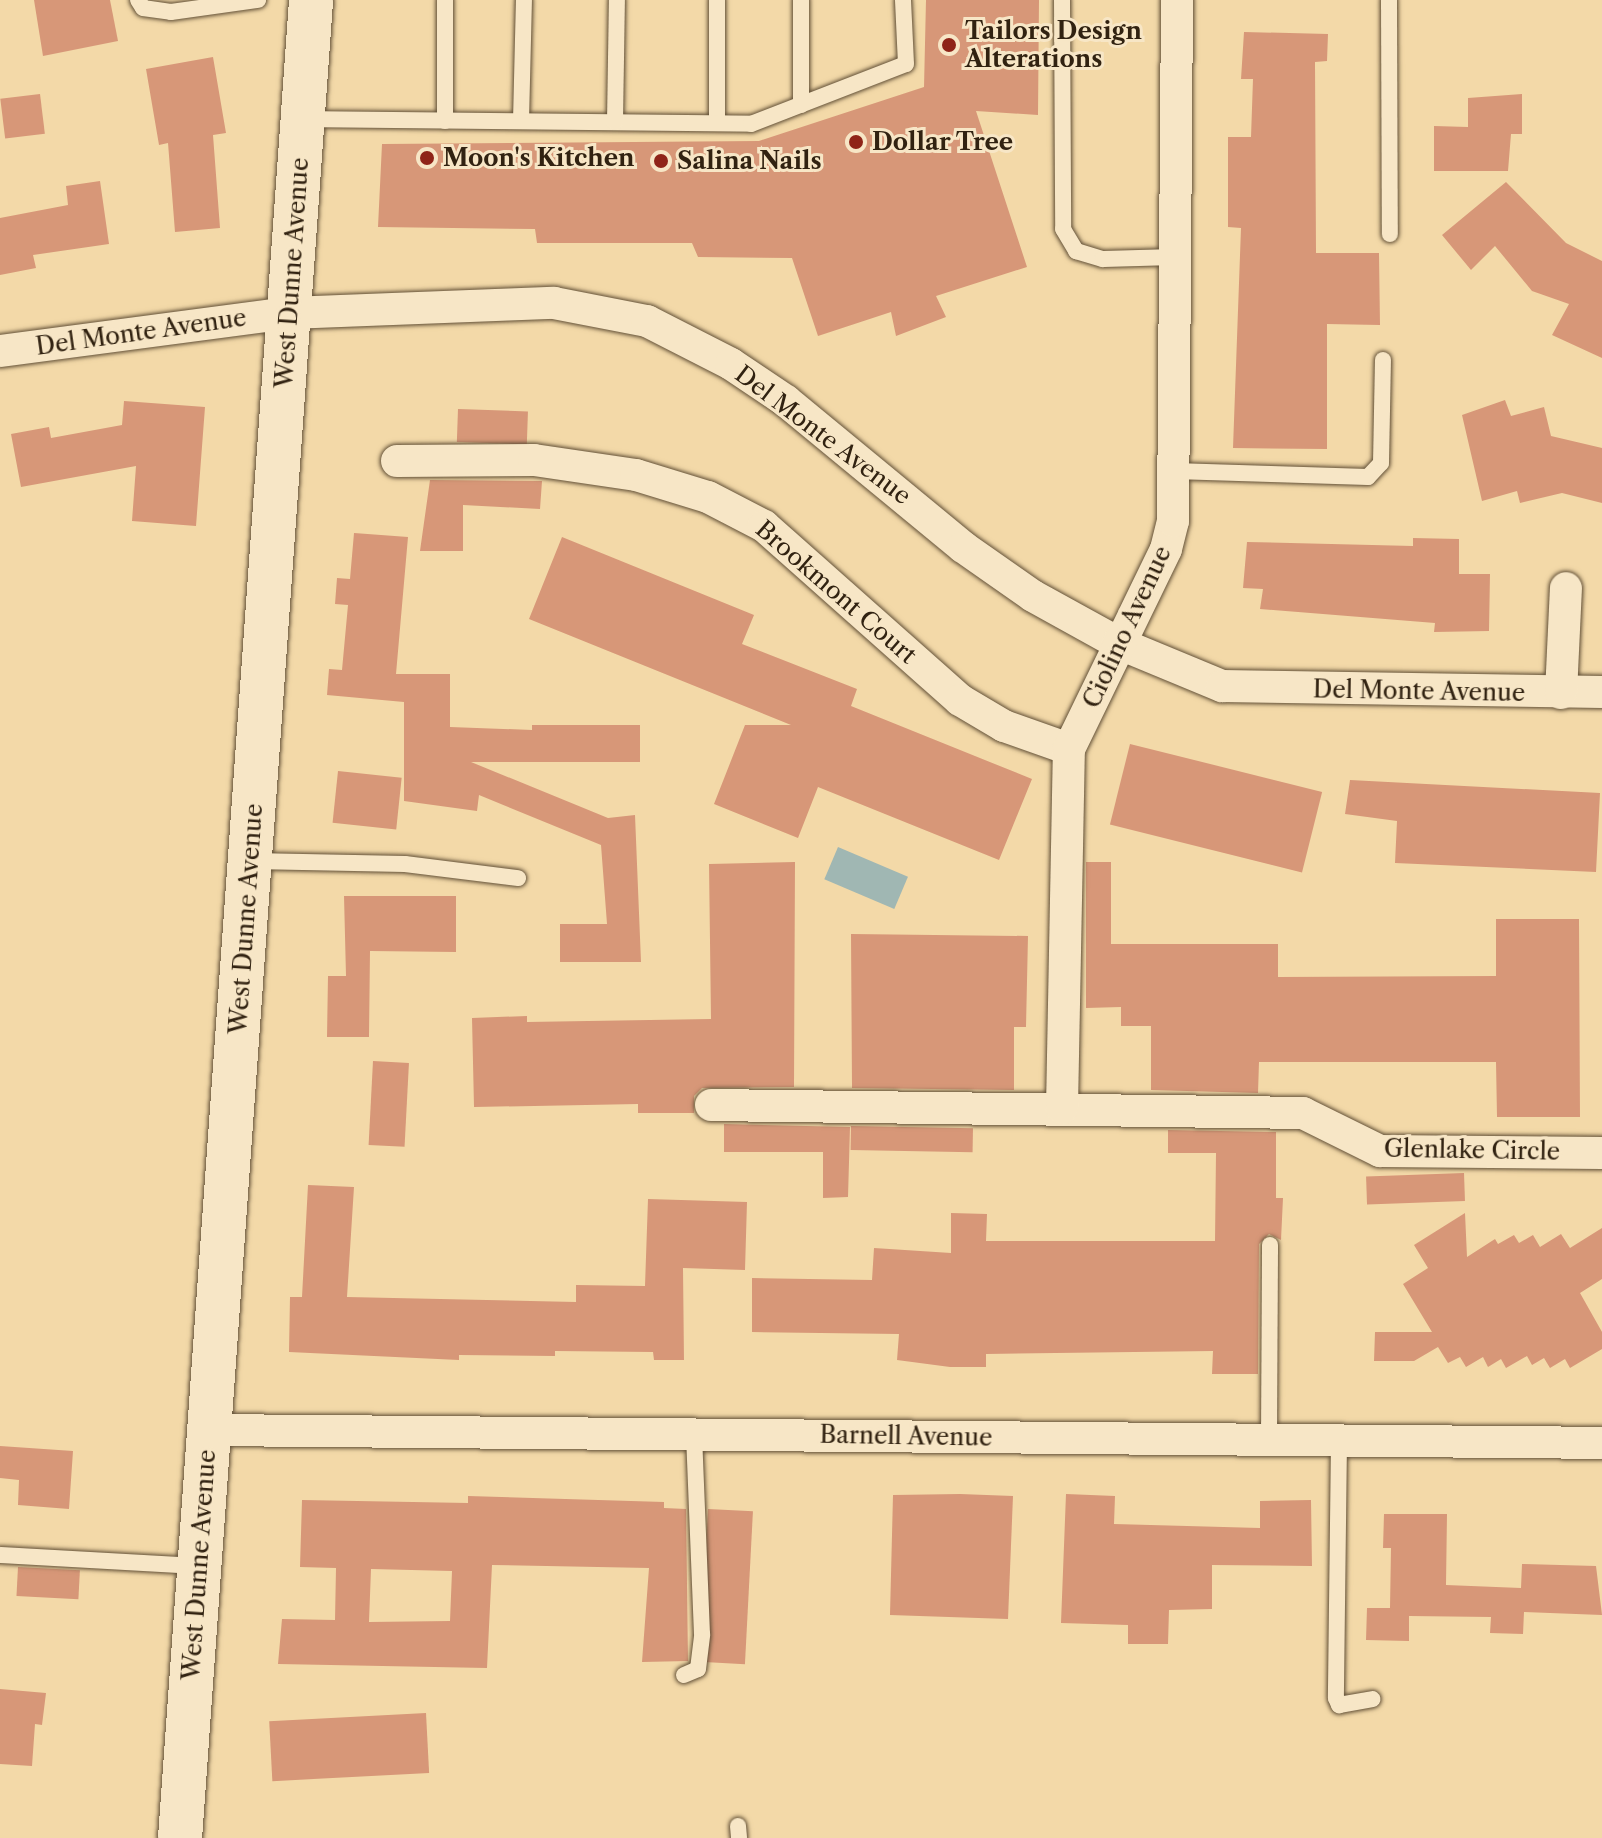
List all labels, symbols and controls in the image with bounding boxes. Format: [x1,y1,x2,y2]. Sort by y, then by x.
place label: Tailors Design Alterations [965,17,1142,73]
marker: Tailors Design Alterations [940,36,958,54]
place label: Dollar Tree [872,128,1014,156]
marker: Dollar Tree [847,133,865,151]
place label: Moon's Kitchen [443,144,635,172]
place label: Salina Nails [677,147,822,175]
marker: Moon's Kitchen [418,149,436,167]
marker: Salina Nails [652,152,670,170]
street label: West Dunne Avenue [270,156,314,390]
street label: Del Monte Avenue [33,303,249,361]
street label: Del Monte Avenue [729,359,917,511]
street label: Brookmont Court [750,514,922,670]
street label: Ciolino Avenue [1077,541,1177,713]
street label: Del Monte Avenue [1312,675,1526,707]
street label: West Dunne Avenue [224,802,268,1036]
street label: Glenlake Circle [1384,1134,1560,1166]
street label: Barnell Avenue [819,1420,993,1452]
street label: West Dunne Avenue [177,1448,221,1682]

